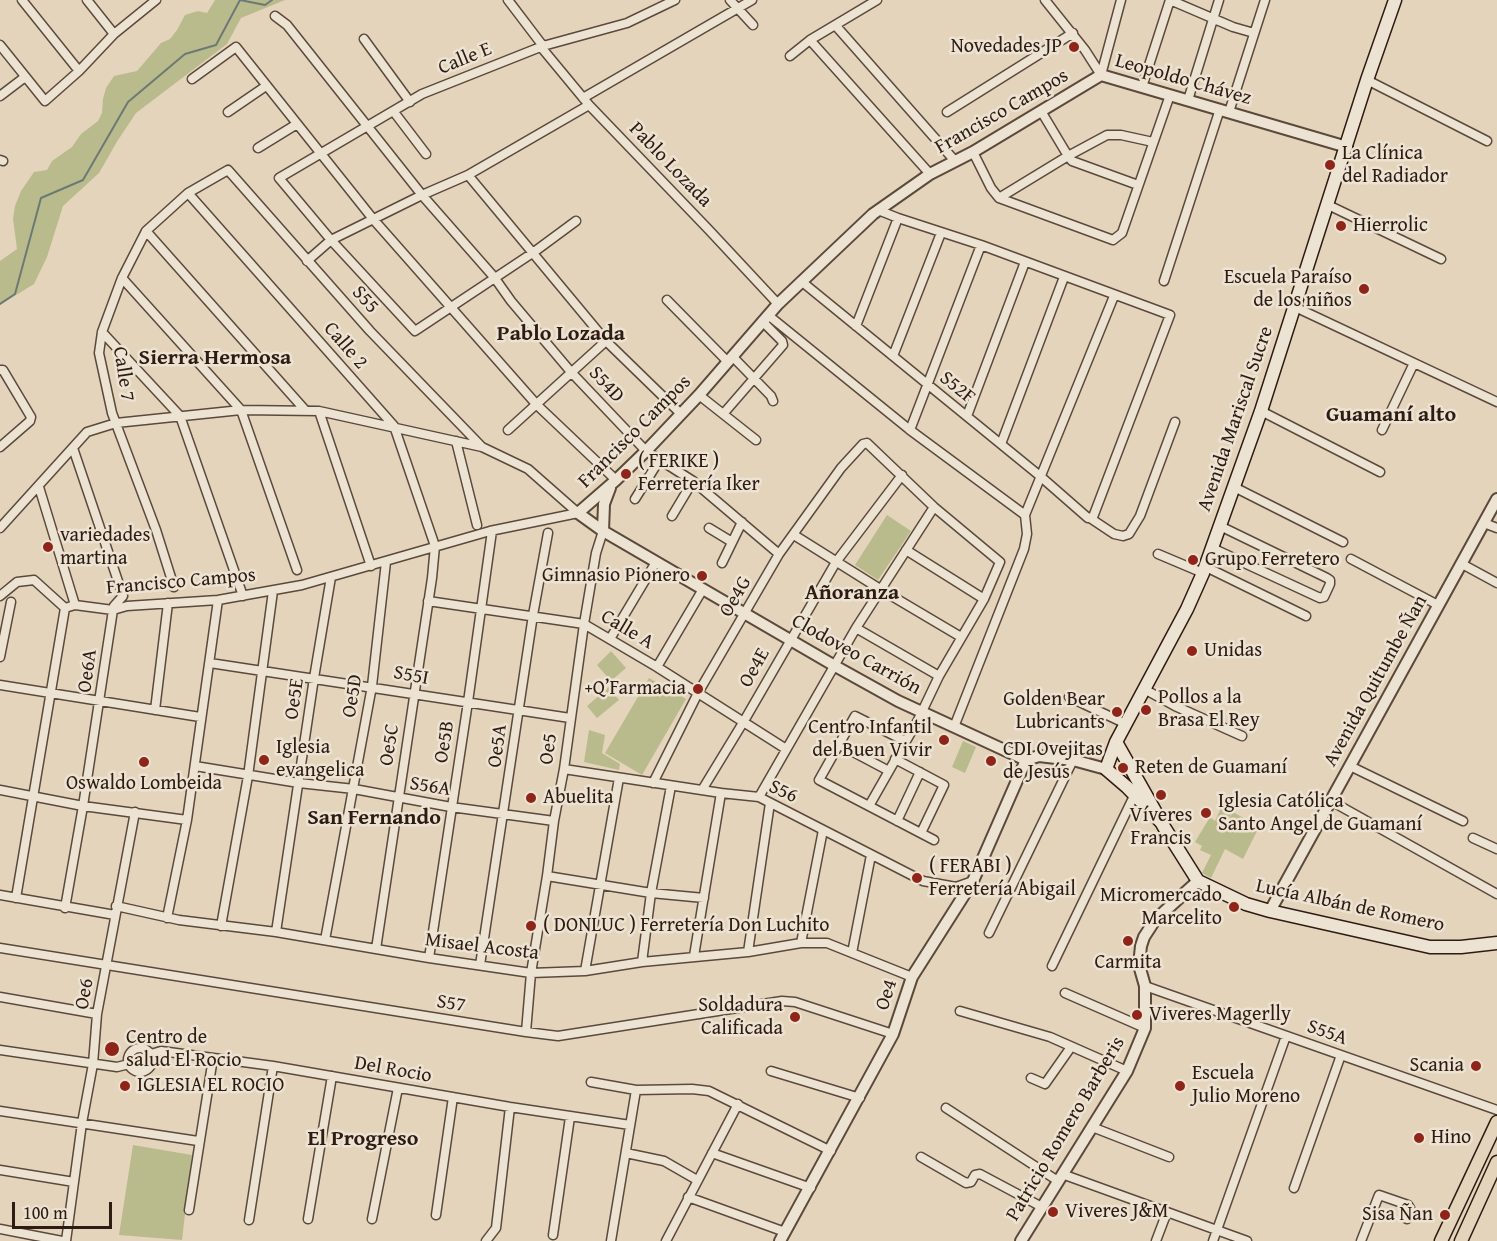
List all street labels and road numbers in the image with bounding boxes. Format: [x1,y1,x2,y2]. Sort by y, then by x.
street label: Calle E [435,37,495,81]
street label: Leopoldo Chávez [1112,49,1254,111]
street label: Francisco Campos [931,64,1073,160]
street label: Pablo Lozada [623,117,717,213]
street label: S55 [346,281,384,319]
street label: Calle 2 [318,317,372,375]
street label: Avenida Mariscal Sucre [1193,323,1279,515]
street label: Calle 7 [107,345,139,403]
street label: S54D [583,362,629,408]
street label: S52F [934,366,980,410]
street label: Francisco Campos [573,370,697,494]
street label: Francisco Campos [105,564,257,600]
street label: Oe4G [715,572,757,622]
street label: Avenida Quitumbe Ñan [1319,591,1433,771]
street label: Calle A [596,605,658,655]
street label: Clodoveo Carrión [787,609,925,701]
street label: Oe4E [734,644,776,692]
street label: Oe6A [73,648,103,694]
street label: S55I [392,661,430,691]
street label: Oe5D [338,673,368,719]
street label: Oe5E [280,677,310,721]
street label: Oe5B [430,719,460,765]
street label: Oe5C [375,722,405,768]
street label: Oe5A [483,723,513,769]
street label: Oe5 [535,732,563,766]
street label: S56A [408,772,452,802]
street label: S56 [765,775,801,809]
street label: Lucía Albán de Romero [1254,874,1446,938]
street label: Misael Acosta [424,928,540,966]
street label: Oe4 [871,976,903,1014]
street label: Oe6 [70,977,100,1011]
street label: S57 [435,990,467,1018]
street label: S55A [1304,1015,1350,1051]
street label: Patricio Romero Barberis [1001,1032,1131,1226]
street label: Del Rocio [353,1051,433,1089]

